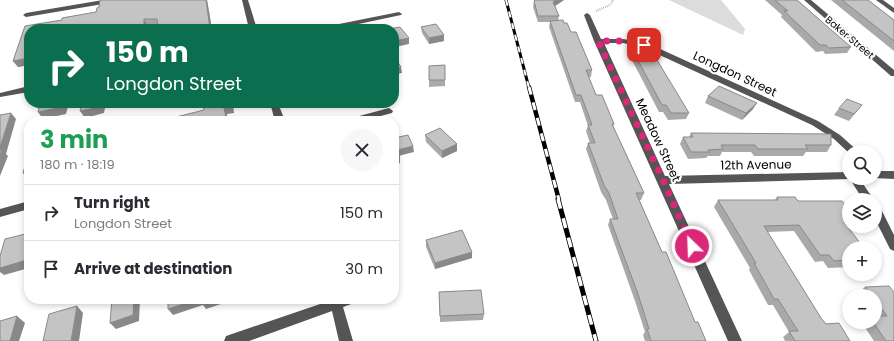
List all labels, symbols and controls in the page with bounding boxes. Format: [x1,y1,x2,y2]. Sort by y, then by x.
street label: Baker Street [822,12,878,63]
pin [627,28,661,62]
text: 150 m [106,33,189,72]
icon: arrive [633,34,655,56]
icon: right [40,40,92,92]
street label: Longdon Street [691,47,780,100]
text: Longdon Street [106,71,242,96]
street label: Meadow Street [632,95,685,184]
text: 3 min [40,123,108,156]
button: close [341,129,383,171]
map controls [842,145,882,329]
button: search [842,145,882,185]
text: 180 m · 18:19 [40,155,115,174]
street label: 12th Avenue [720,155,792,174]
text: Turn right [74,192,150,213]
button: layers [842,193,882,233]
icon: right [40,202,62,224]
text: 150 m [340,202,383,223]
text: Longdon Street [74,214,172,233]
position arrow [671,225,713,267]
button: + [842,241,882,281]
icon: arrive [40,258,62,280]
text: Arrive at destination [74,258,232,279]
text: 30 m [345,258,383,279]
button: − [842,289,882,329]

